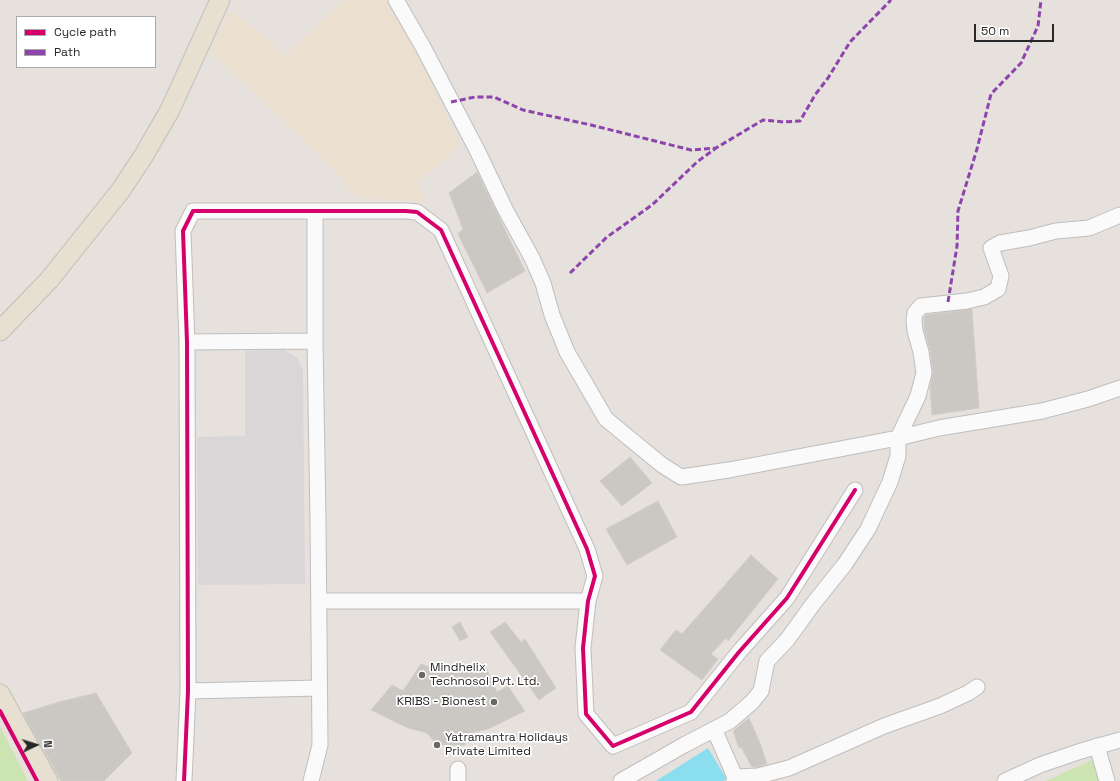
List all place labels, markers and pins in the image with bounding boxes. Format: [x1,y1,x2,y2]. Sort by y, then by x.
place label: Mindhelix Technosol Pvt. Ltd. [430,661,539,689]
marker: Mindhelix Technosol Pvt. Ltd. [417,670,427,680]
place label: KRIBS - Bionest [397,695,486,709]
marker: KRIBS - Bionest [489,697,499,707]
place label: Yatramantra Holidays Private Limited [445,731,568,759]
marker: Yatramantra Holidays Private Limited [432,740,442,750]

